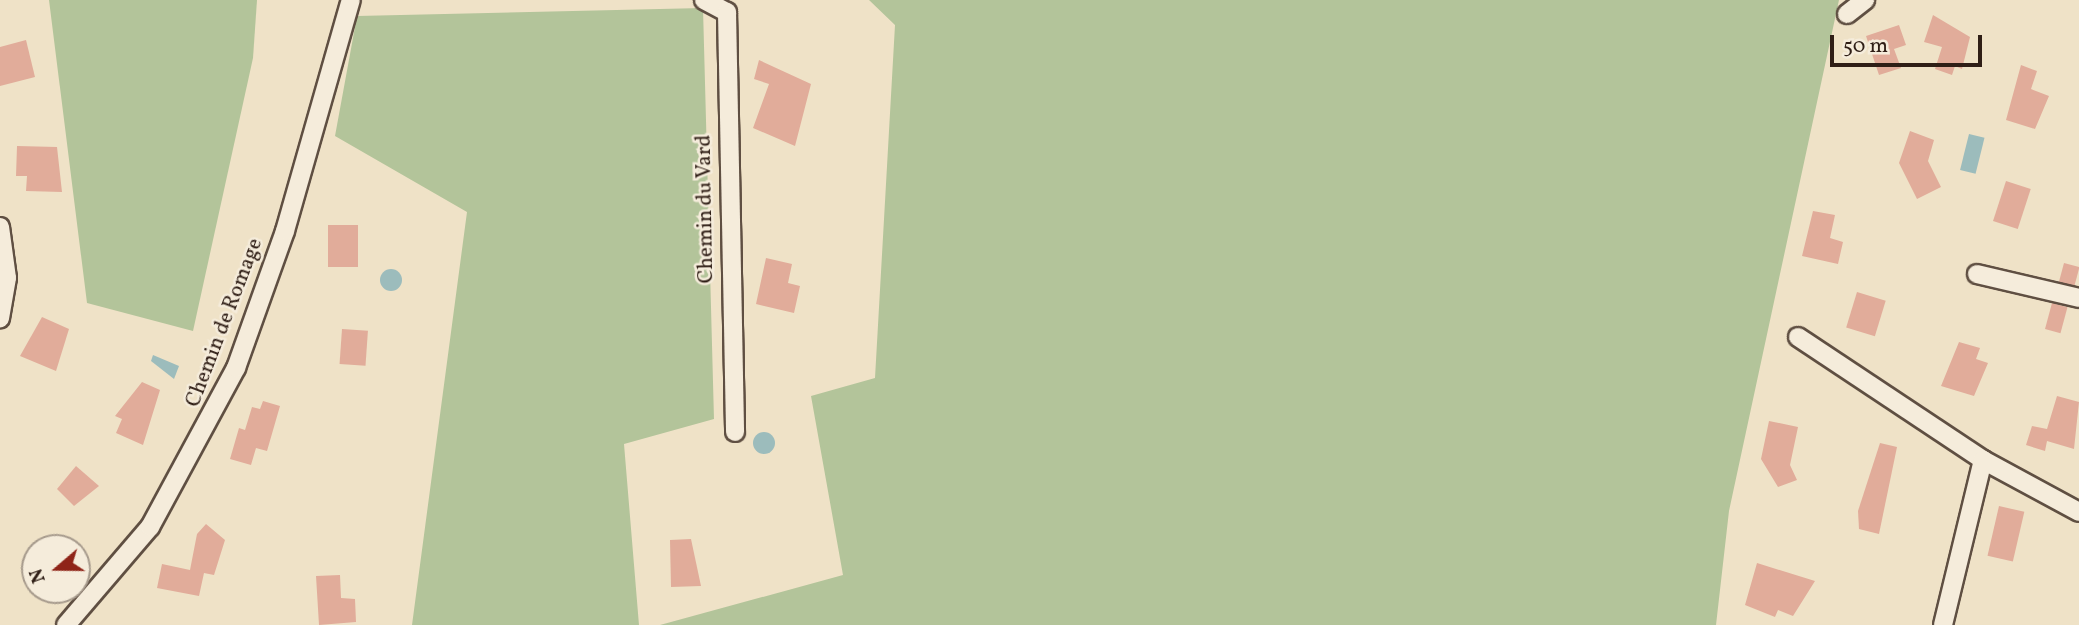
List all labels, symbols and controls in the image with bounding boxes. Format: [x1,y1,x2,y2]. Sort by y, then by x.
scale bar [1834,21,1986,65]
text: 50 m [1843,32,1888,61]
street label: Chemin du Vard [692,134,720,284]
street label: Chemin de Romage [181,235,269,411]
north arrow [21,534,91,604]
text: N [24,565,53,586]

